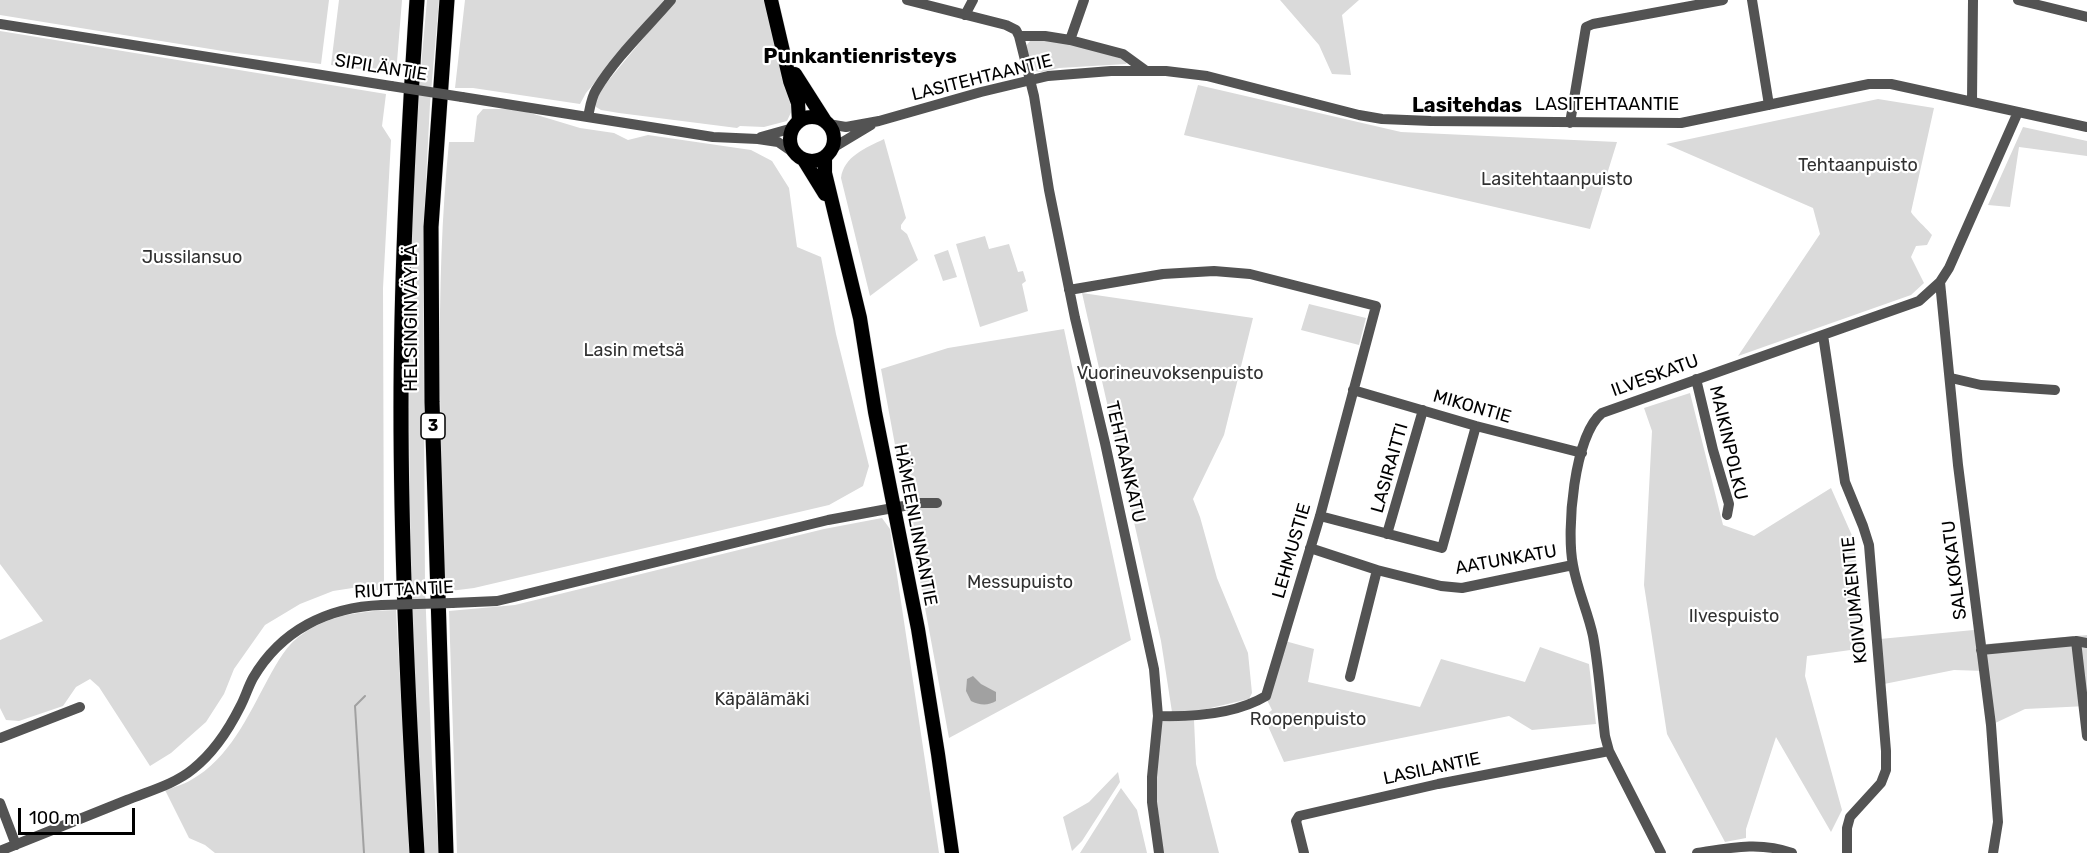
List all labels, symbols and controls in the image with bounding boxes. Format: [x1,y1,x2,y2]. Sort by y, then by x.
district label: Punkantienristeys [763,44,957,70]
street label: SIPILÄNTIE [333,50,429,86]
street label: LASITEHTAANTIE [909,50,1055,106]
district label: Lasitehdas [1412,94,1522,118]
street label: LASITEHTAANTIE [1535,94,1679,116]
park label: Tehtaanpuisto [1798,155,1918,177]
park label: Lasitehtaanpuisto [1481,169,1633,191]
street label: HELSINGINVÄYLÄ [401,244,423,392]
park label: Jussilansuo [142,247,242,269]
park label: Lasin metsä [583,340,685,362]
street label: ILVESKATU [1608,350,1702,402]
park label: Vuorineuvoksenpuisto [1076,363,1264,385]
street label: MAIKINPOLKU [1704,384,1752,502]
street label: MIKONTIE [1430,386,1514,428]
street label: TEHTAANKATU [1100,399,1150,525]
road number: 3 [421,413,445,439]
street label: LASIRAITTI [1367,420,1413,516]
street label: HÄMEENLINNANTIE [889,442,941,608]
street label: LEHMUSTIE [1268,501,1316,601]
street label: SALKOKATU [1938,519,1972,621]
street label: KOIVUMÄENTIE [1838,535,1872,665]
street label: AATUNKATU [1453,540,1559,580]
park label: Messupuisto [967,572,1073,594]
street label: RIUTTANTIE [354,577,454,603]
park label: Ilvespuisto [1689,606,1779,628]
park label: Käpälämäki [714,689,810,711]
park label: Roopenpuisto [1250,709,1366,731]
street label: LASILANTIE [1381,748,1483,790]
scale bar [21,796,138,834]
text: 100 m [29,807,80,829]

